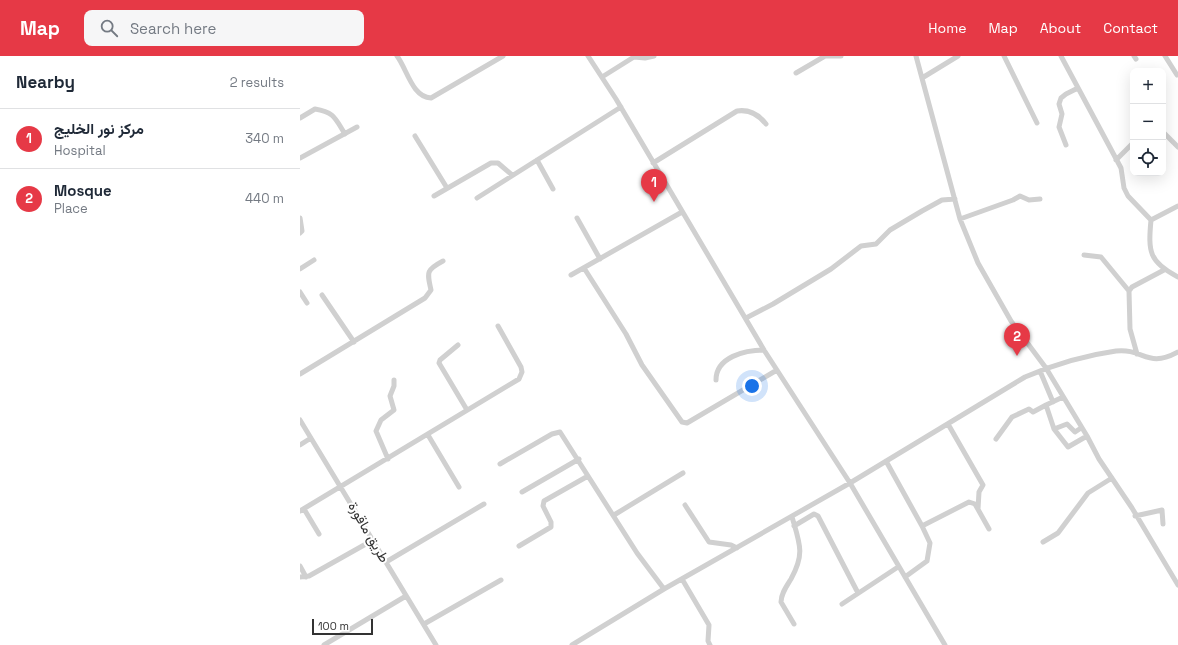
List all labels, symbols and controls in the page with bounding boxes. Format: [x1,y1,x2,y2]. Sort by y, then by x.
search box [84,10,364,46]
text: Map [20,16,60,41]
icon: search [98,17,120,39]
text: Search here [130,19,216,38]
text: Home [928,19,966,37]
text: Map [988,19,1018,37]
text: About [1040,19,1081,37]
text: Contact [1103,19,1158,37]
map controls [1130,68,1166,176]
button: + [1130,68,1166,104]
text: Nearby [16,71,75,93]
text: 2 results [230,74,284,91]
button: − [1130,104,1166,140]
text: مركز نور الخليج [54,119,144,138]
text: 1 [26,130,32,147]
text: 340 m [245,130,284,147]
button: locate [1130,140,1166,176]
text: Hospital [54,142,106,159]
pin: 1 [641,169,667,202]
text: Mosque [54,181,112,200]
text: 2 [25,190,33,207]
text: 440 m [245,190,284,207]
text: Place [54,200,88,217]
pin: 2 [1004,323,1030,356]
your location [742,376,762,396]
street label: طريق ماقورة [344,498,394,566]
scale bar [312,617,373,636]
text: 100 m [318,619,349,633]

